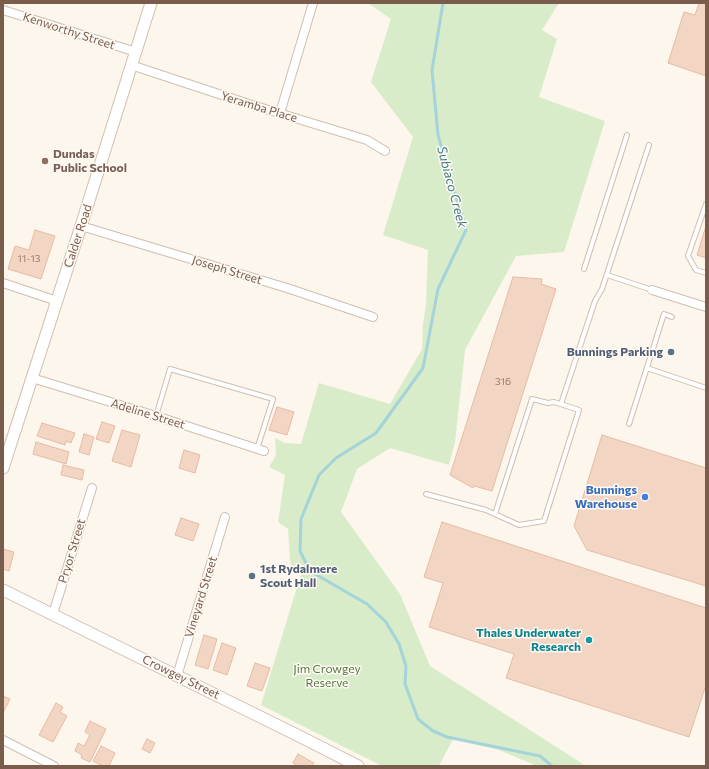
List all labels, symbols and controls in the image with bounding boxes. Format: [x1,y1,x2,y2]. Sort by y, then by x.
street label: Kenworthy Street [21,9,117,53]
street label: Yeramba Place [219,89,299,125]
water label: Subiaco Creek [434,144,470,230]
place label: Dundas Public School [53,147,127,175]
marker: Dundas Public School [40,156,50,166]
street label: Calder Road [61,202,95,270]
house number: 11-13 [18,253,40,265]
street label: Joseph Street [190,253,264,287]
place label: Bunnings Parking [567,345,663,359]
marker: Bunnings Parking [666,347,676,357]
house number: 316 [495,376,511,388]
street label: Adeline Street [109,396,187,432]
place label: Bunnings Warehouse [575,483,637,511]
marker: Bunnings Warehouse [640,492,650,502]
street label: Pryor Street [55,517,89,585]
street label: Vineyard Street [182,555,220,639]
place label: 1st Rydalmere Scout Hall [260,562,337,590]
marker: 1st Rydalmere Scout Hall [247,571,257,581]
place label: Thales Underwater Research [476,626,581,654]
marker: Thales Underwater Research [584,635,594,645]
street label: Crowgey Street [140,652,222,702]
park label: Jim Crowgey Reserve [293,662,361,690]

